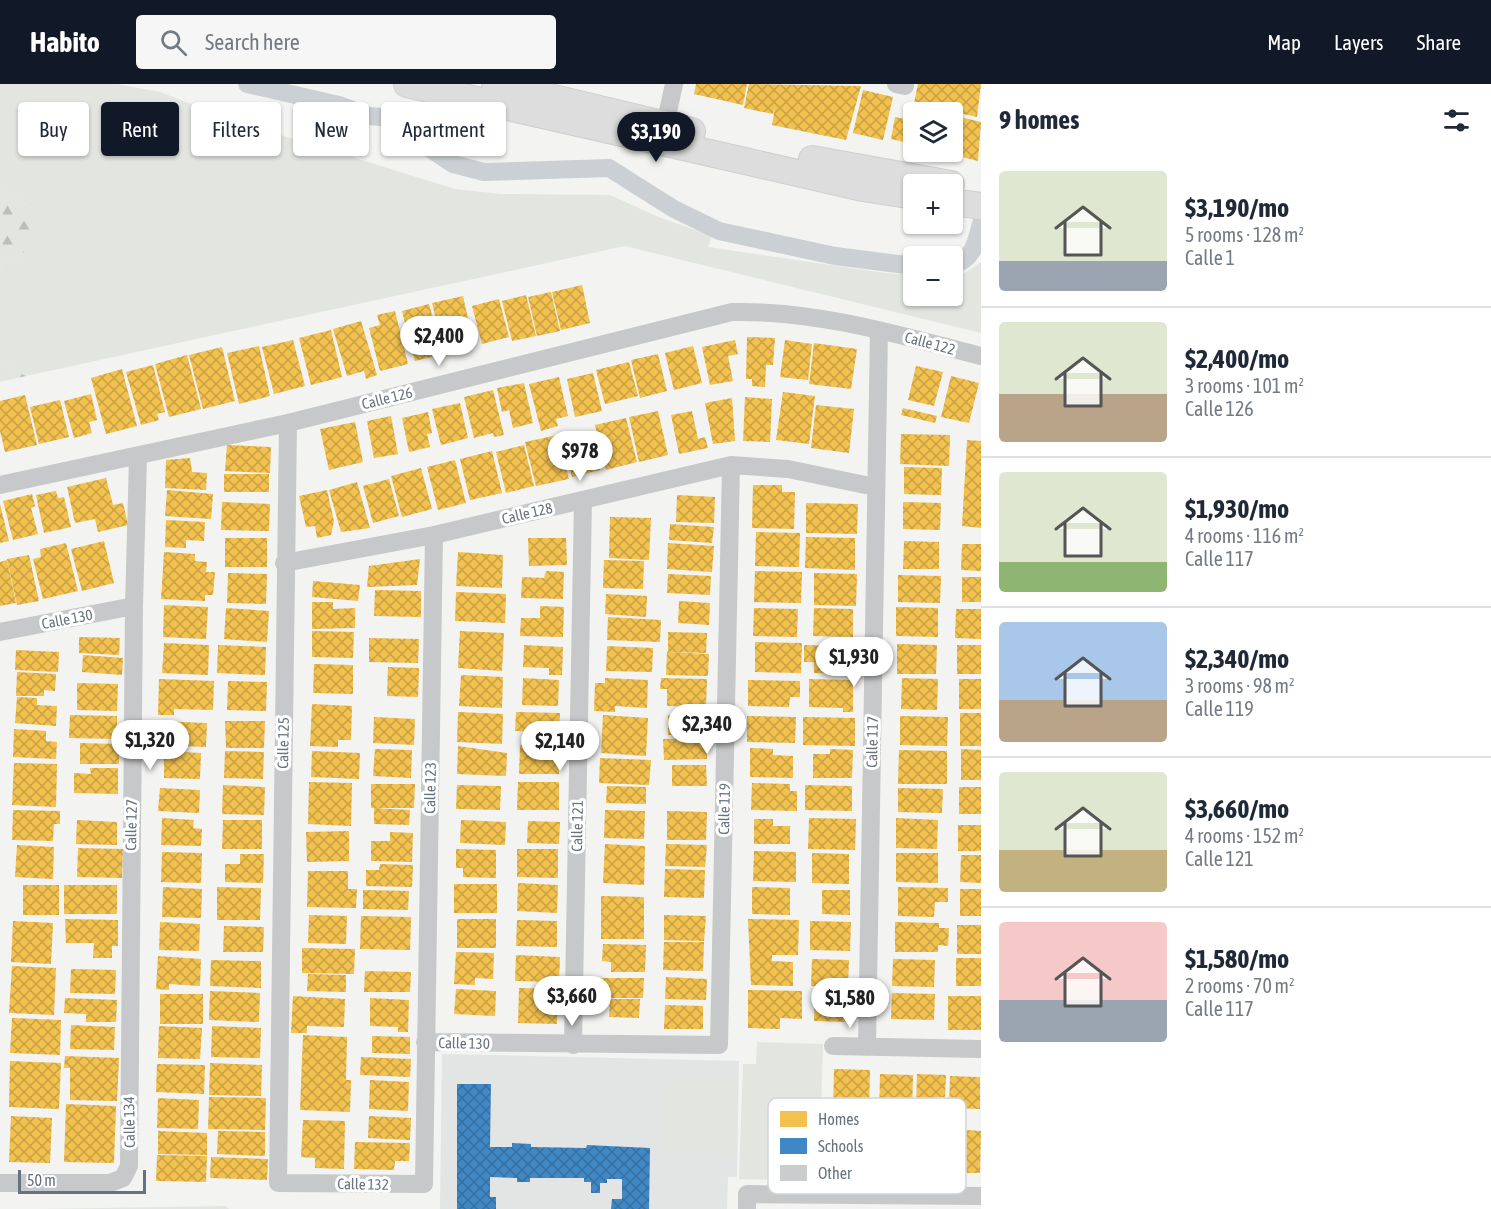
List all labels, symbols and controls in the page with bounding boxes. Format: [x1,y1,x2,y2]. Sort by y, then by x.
search box [136,15,556,69]
text: Habito [30,26,100,58]
icon: search [157,26,190,59]
text: Search here [205,29,300,55]
text: Map [1267,30,1301,54]
text: Layers [1334,30,1384,54]
text: Share [1417,30,1461,54]
chip: Buy [18,102,89,156]
chip: Rent [101,102,179,156]
chip: Filters [191,102,281,156]
chip: New [293,102,369,156]
chip: Apartment [381,102,506,156]
map controls [903,102,963,306]
button: layers [903,102,963,162]
icon: filters [1440,104,1473,137]
text: 9 homes [999,105,1079,135]
pin: $3,190 [607,112,705,163]
text: $3,190 [631,120,681,143]
button: + [903,174,963,234]
text: $3,190/mo [1185,193,1289,223]
icon: home [1047,195,1119,267]
text: 5 rooms · 128 m² [1185,223,1304,246]
button: − [903,246,963,306]
text: Calle 1 [1185,246,1235,269]
pin: $2,400 [390,316,488,367]
text: $2,400 [414,324,464,347]
street label: Calle 122 [903,328,957,358]
text: $2,400/mo [1185,344,1289,374]
icon: home [1047,346,1119,418]
text: 3 rooms · 101 m² [1185,374,1304,397]
street label: Calle 126 [360,384,414,412]
text: Calle 126 [1185,397,1254,420]
pin: $978 [544,431,616,482]
text: $978 [562,439,598,462]
text: $1,930/mo [1185,494,1289,524]
icon: home [1047,496,1119,568]
street label: Calle 128 [500,499,554,527]
text: 4 rooms · 116 m² [1185,524,1304,547]
text: Calle 117 [1185,547,1254,570]
street label: Calle 130 [40,606,94,632]
pin: $1,930 [805,637,903,688]
text: $2,340/mo [1185,644,1289,674]
text: $1,930 [829,645,879,668]
icon: home [1047,646,1119,718]
text: 3 rooms · 98 m² [1185,674,1295,697]
text: Calle 119 [1185,697,1254,720]
pin: $2,340 [658,704,756,755]
text: $2,340 [682,712,732,735]
street label: Calle 117 [863,716,881,768]
street label: Calle 125 [274,717,292,769]
pin: $1,320 [101,720,199,771]
pin: $2,140 [511,721,609,772]
text: $1,320 [125,728,175,751]
text: $2,140 [535,729,585,752]
street label: Calle 123 [421,762,439,814]
street label: Calle 119 [715,783,733,835]
text: $3,660/mo [1185,794,1289,824]
icon: home [1047,796,1119,868]
street label: Calle 127 [122,799,140,851]
street label: Calle 121 [568,800,586,852]
text: 4 rooms · 152 m² [1185,824,1304,847]
text: Calle 121 [1185,847,1254,870]
text: $1,580/mo [1185,944,1289,974]
icon: home [1047,946,1119,1018]
text: 2 rooms · 70 m² [1185,974,1295,997]
pin: $3,660 [523,976,621,1027]
pin: $1,580 [801,978,899,1029]
text: $3,660 [547,984,597,1007]
text: $1,580 [825,986,875,1009]
text: Calle 117 [1185,997,1254,1020]
street label: Calle 130 [438,1034,490,1052]
street label: Calle 134 [120,1096,138,1148]
legend [768,1098,966,1194]
text: Homes [818,1110,860,1128]
text: Schools [818,1137,864,1155]
text: Other [818,1164,852,1182]
scale bar [18,1167,146,1194]
text: 50 m [27,1171,56,1189]
street label: Calle 132 [337,1175,389,1193]

